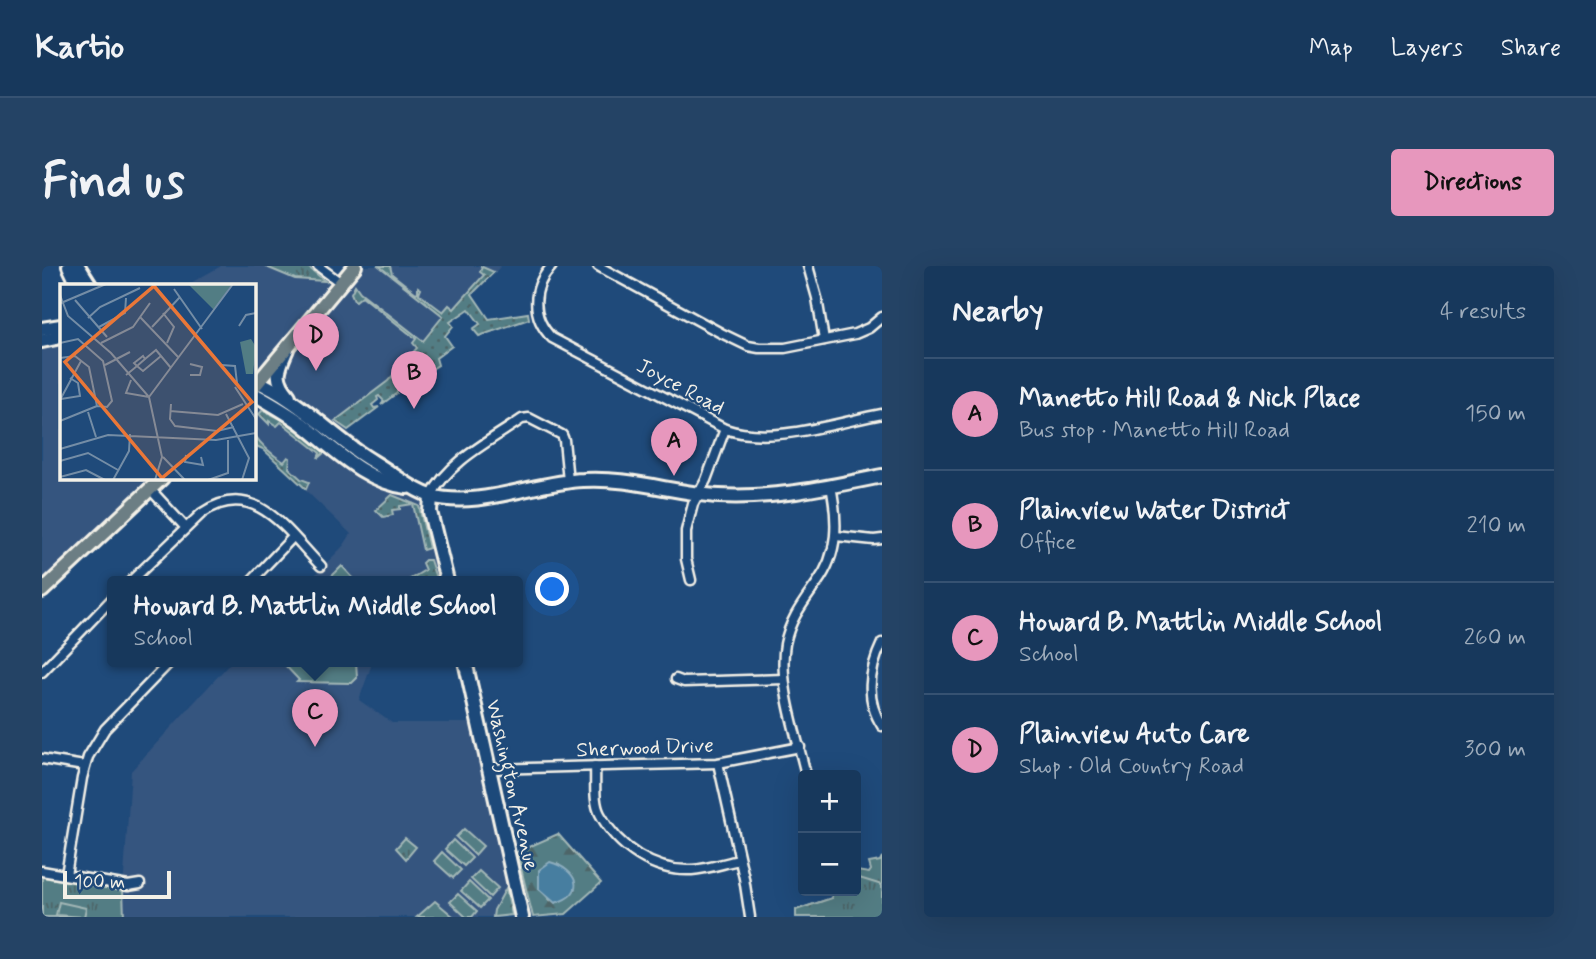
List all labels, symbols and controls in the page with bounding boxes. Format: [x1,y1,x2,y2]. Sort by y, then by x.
text: Kartio [35,26,124,70]
text: Map [1309,33,1353,64]
text: Layers [1391,33,1463,64]
text: Share [1501,33,1561,64]
button: Directions [1391,149,1554,216]
text: Find us [42,150,185,215]
inset map [60,284,256,480]
text: Nearby [952,292,1043,331]
text: 4 results [1440,297,1526,327]
pin: D [293,313,339,371]
pin: B [391,351,437,409]
street label: Joyce Road [632,352,729,422]
text: Manetto Hill Road & Nick Place [1019,382,1360,416]
text: A [967,399,983,429]
text: 150 m [1465,399,1526,429]
text: Bus stop · Manetto Hill Road [1019,416,1290,446]
pin: A [651,418,697,476]
text: Plainview Water District [1019,494,1290,528]
text: B [968,511,982,541]
text: 210 m [1466,511,1526,541]
text: Office [1019,528,1076,558]
your location [535,572,569,606]
popup [107,576,523,667]
text: Howard B. Mattlin Middle School [133,590,497,624]
text: Howard B. Mattlin Middle School [1019,606,1382,640]
text: C [967,623,983,653]
text: 260 m [1464,623,1526,653]
text: School [133,624,193,654]
text: School [1019,640,1079,670]
pin: C [292,689,338,747]
street label: Washington Avenue [477,697,545,874]
text: Plainview Auto Care [1019,718,1249,752]
street label: Sherwood Drive [576,732,714,764]
text: D [967,735,983,765]
text: 300 m [1464,735,1526,765]
text: Shop · Old Country Road [1019,752,1244,782]
map controls [798,770,861,896]
button: + [798,770,861,833]
button: − [798,833,861,896]
scale bar [63,868,172,900]
text: 100 m [74,870,125,895]

